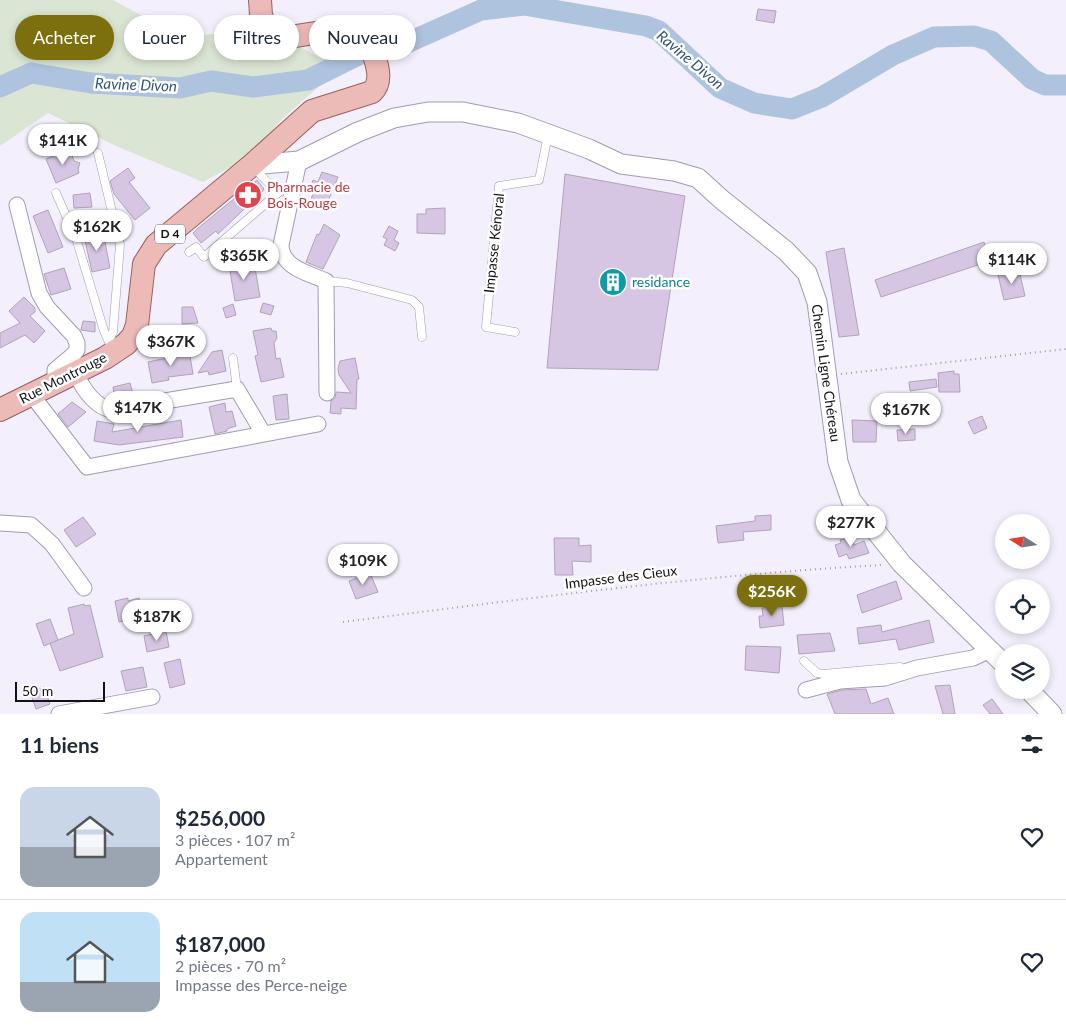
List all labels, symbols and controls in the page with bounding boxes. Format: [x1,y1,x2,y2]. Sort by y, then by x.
chip: Acheter [15,15,114,60]
chip: Louer [124,15,204,60]
chip: Filtres [214,15,299,60]
chip: Nouveau [309,15,416,60]
water label: Ravine Divon [653,26,728,93]
water label: Ravine Divon [95,74,177,94]
pin: $141K [28,124,98,166]
text: $141K [39,130,87,149]
place label: Pharmacie de Bois-Rouge [267,178,350,211]
pharmacy icon: Pharmacie de Bois-Rouge [233,180,263,210]
street label: Impasse Kénoral [480,192,507,294]
pin: $162K [62,210,132,252]
text: $162K [73,216,121,235]
road number: D 4 [155,224,185,243]
pin: $365K [209,238,279,281]
pin: $114K [977,242,1047,285]
text: $365K [220,245,268,264]
text: $114K [988,249,1036,268]
building icon: residance [598,267,628,297]
place label: residance [632,273,690,290]
street label: Chemin Ligne Chéreau [808,303,845,443]
pin: $367K [136,324,206,367]
text: $367K [147,331,195,350]
street label: Rue Montrouge [16,348,109,407]
pin: $147K [103,390,173,433]
pin: $167K [871,392,941,435]
text: $147K [114,397,162,416]
text: $167K [882,399,930,418]
pin: $277K [816,506,886,548]
text: $277K [827,512,875,531]
north arrow [995,514,1050,569]
map controls [995,514,1050,699]
pin: $109K [328,544,398,586]
text: $109K [339,550,387,569]
street label: Impasse des Cieux [564,561,678,592]
pin: $256K [737,574,807,617]
button: locate [995,579,1050,634]
text: $256K [748,581,796,600]
pin: $187K [122,600,192,642]
text: $187K [133,606,181,625]
button: layers [995,644,1050,699]
scale bar [15,679,105,702]
text: 50 m [22,682,53,699]
icon: filters [1018,730,1046,758]
text: 11 biens [20,732,99,757]
text: $256,000 [175,805,265,830]
icon: home [60,807,120,867]
icon: heart [1018,823,1046,851]
text: 3 pièces · 107 m² [175,830,295,849]
text: Appartement [175,849,268,868]
text: $187,000 [175,931,265,956]
icon: home [60,932,120,992]
icon: heart [1018,948,1046,976]
text: 2 pièces · 70 m² [175,956,286,975]
text: Impasse des Perce-neige [175,975,347,994]

